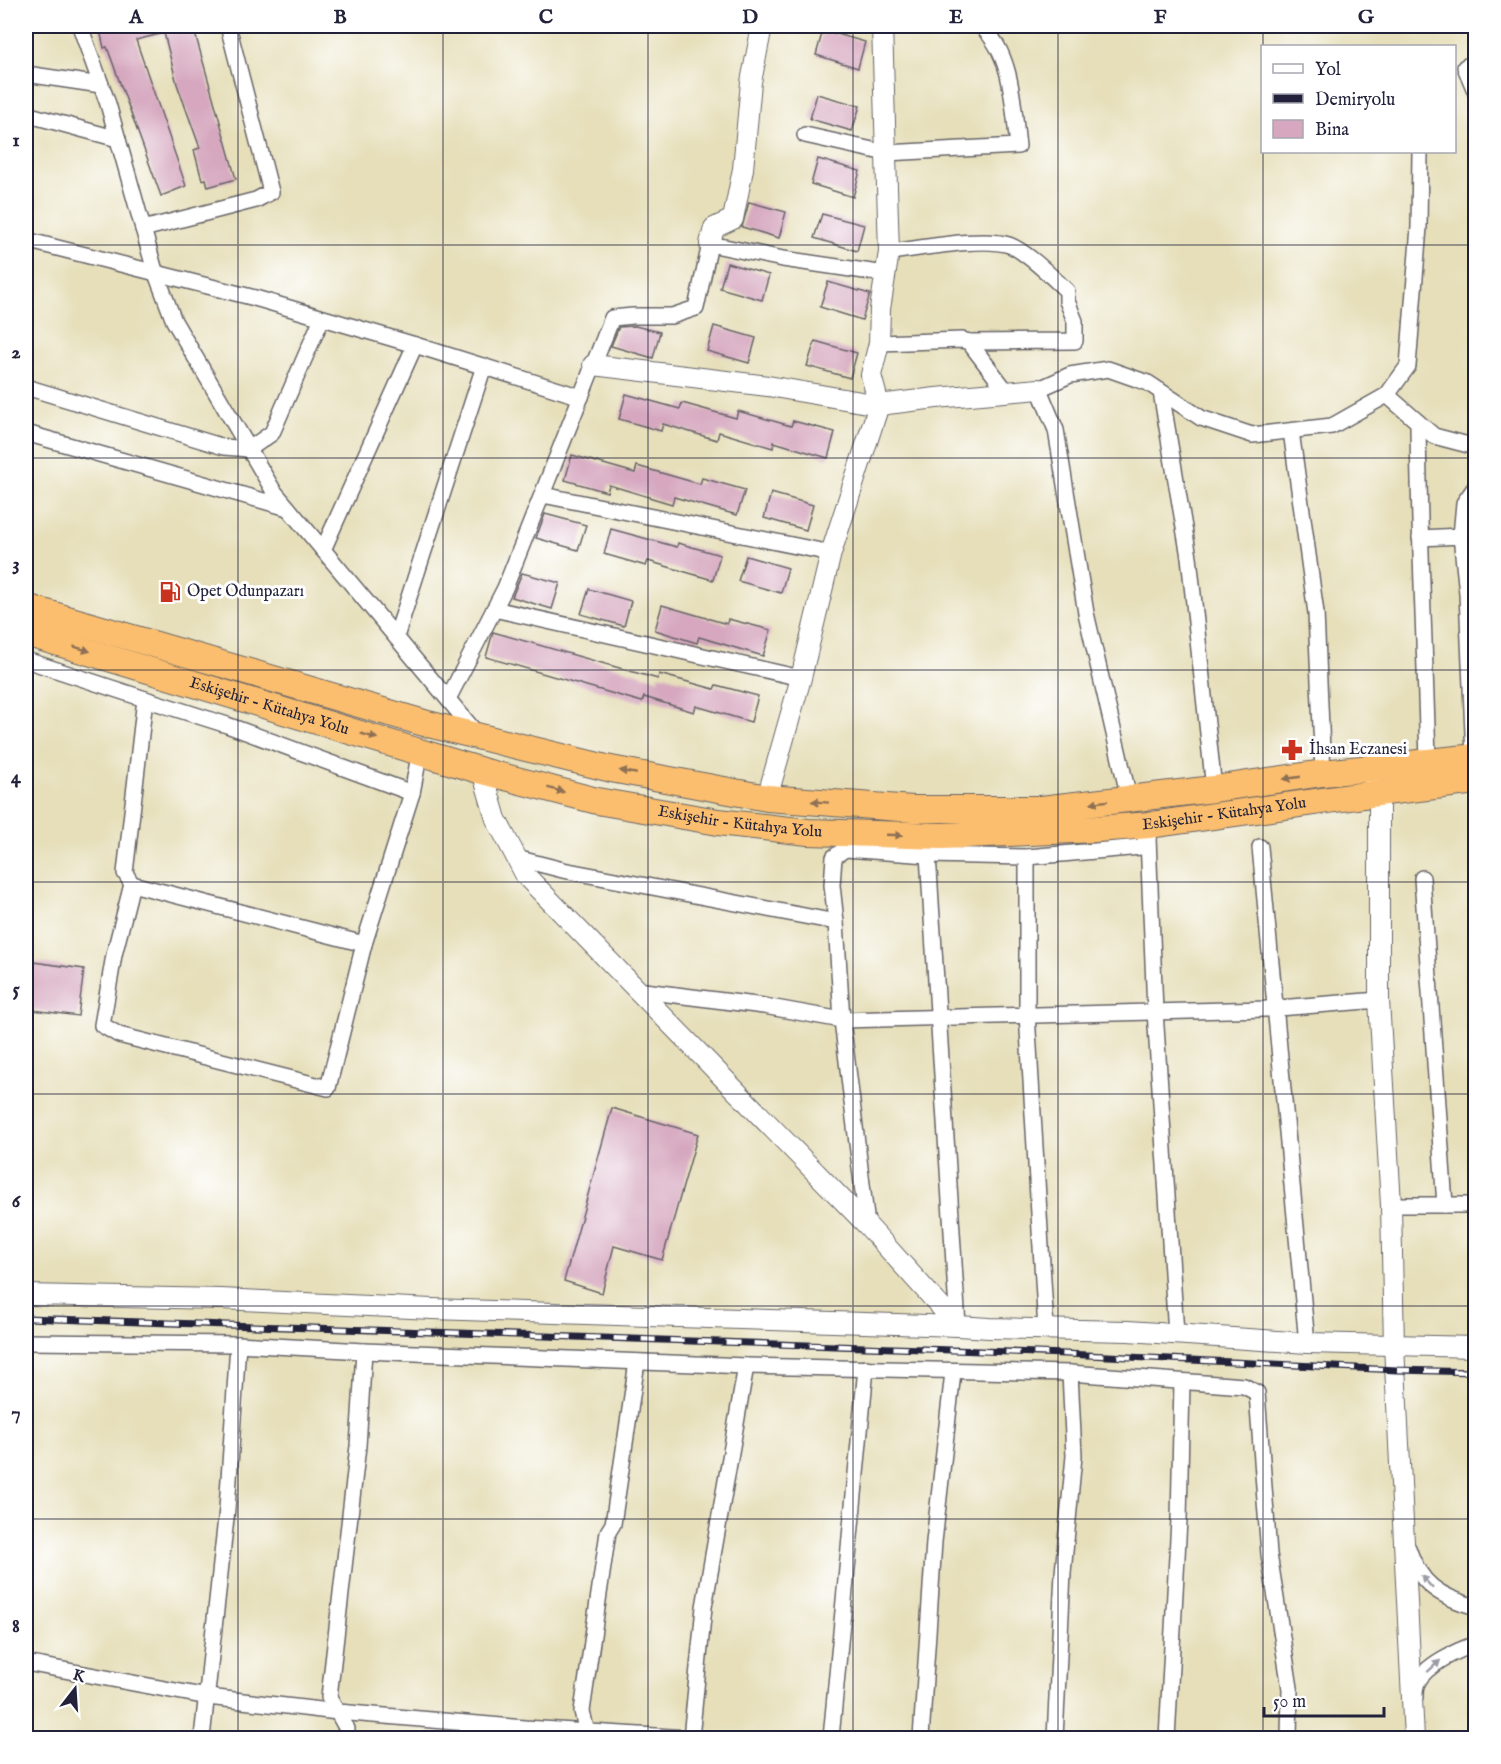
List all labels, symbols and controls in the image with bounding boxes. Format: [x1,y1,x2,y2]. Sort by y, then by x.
text: A [128,5,144,30]
text: B [333,5,347,30]
text: C [539,5,553,30]
text: D [742,5,758,30]
text: E [949,5,963,30]
text: F [1154,5,1167,30]
text: G [1358,5,1375,30]
legend [1261,45,1456,153]
text: Yol [1315,59,1341,82]
text: Demiryolu [1315,89,1395,112]
text: Bina [1315,119,1349,142]
text: 1 [12,128,20,153]
text: 2 [11,340,21,365]
text: 3 [12,552,20,577]
fuel station icon: Opet Odunpazarı [158,580,182,604]
place label: Opet Odunpazarı [187,582,304,602]
one-way arrow [73,645,91,654]
street label: Eskişehir - Kütahya Yolu [187,673,351,740]
one-way arrow [360,731,378,741]
pharmacy icon: İhsan Eczanesi [1280,738,1304,762]
place label: İhsan Eczanesi [1309,738,1407,760]
text: 4 [11,765,22,790]
one-way arrow [618,767,637,776]
one-way arrow [1283,773,1302,782]
one-way arrow [547,786,565,796]
street label: Eskişehir - Kütahya Yolu [1142,793,1308,836]
one-way arrow [811,797,830,807]
one-way arrow [1089,797,1108,806]
street label: Eskişehir - Kütahya Yolu [656,802,822,842]
one-way arrow [885,830,904,840]
text: 5 [12,977,20,1002]
text: 6 [12,1189,22,1214]
text: 7 [11,1401,21,1426]
one-way arrow [1421,1575,1434,1590]
text: 8 [12,1614,20,1639]
north arrow [45,1659,105,1719]
one-way arrow [1426,1660,1441,1673]
text: K [70,1665,89,1688]
scale bar [1264,1680,1384,1718]
text: 50 m [1273,1691,1306,1714]

